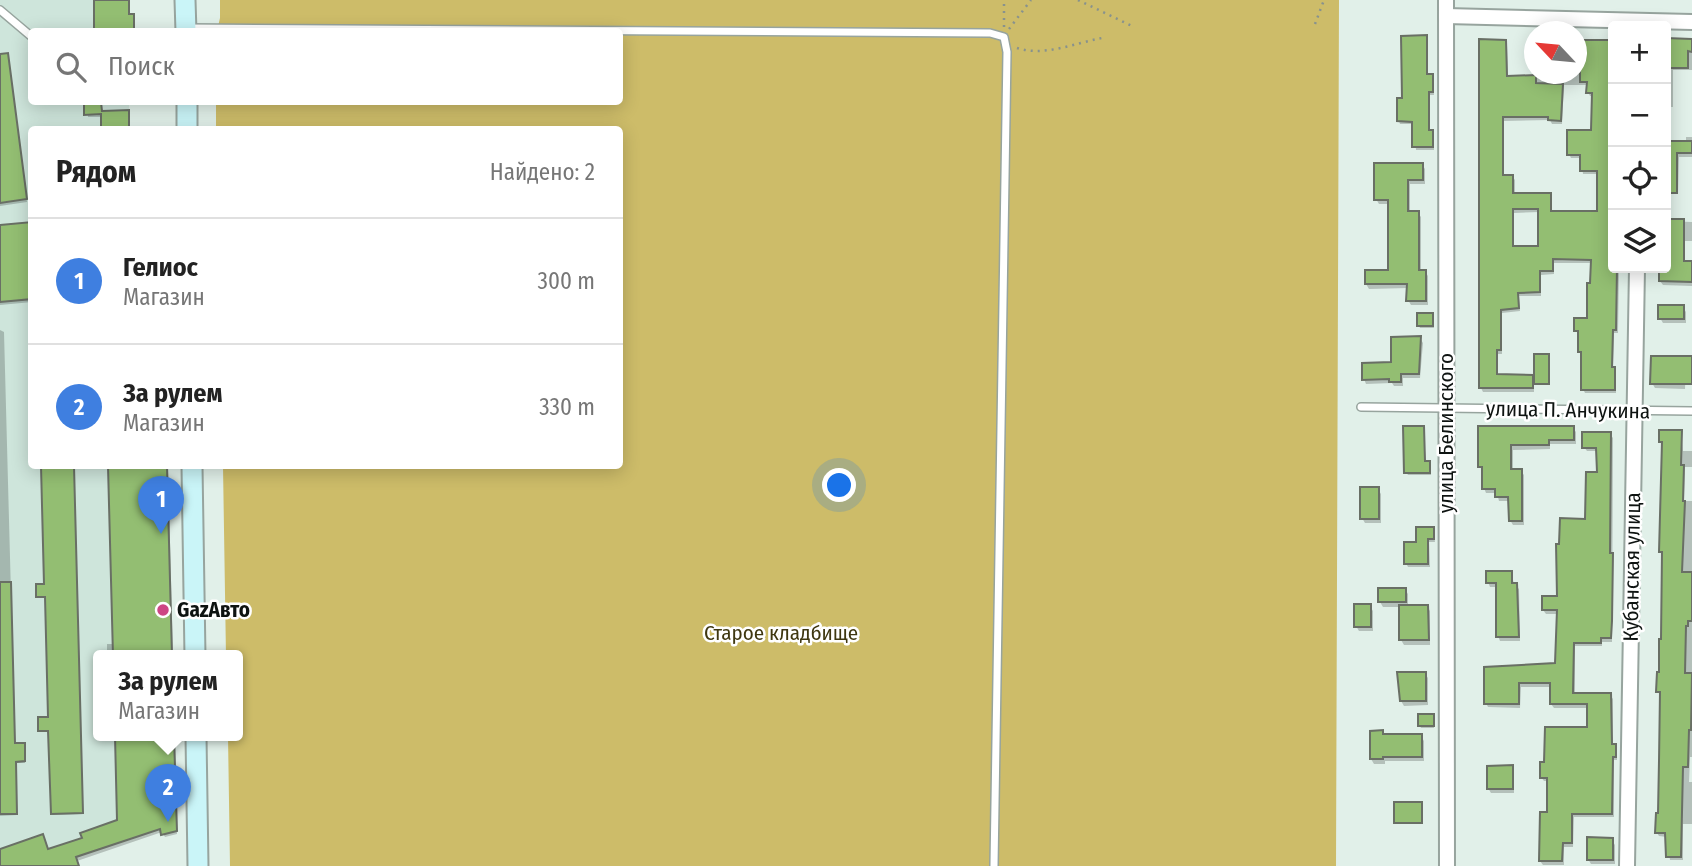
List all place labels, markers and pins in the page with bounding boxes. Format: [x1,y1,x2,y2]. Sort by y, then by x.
pin: 1 [138,476,184,534]
place label: GazАвто [177,597,250,623]
marker: GazАвто [155,602,171,618]
pin: 2 [145,764,191,822]

